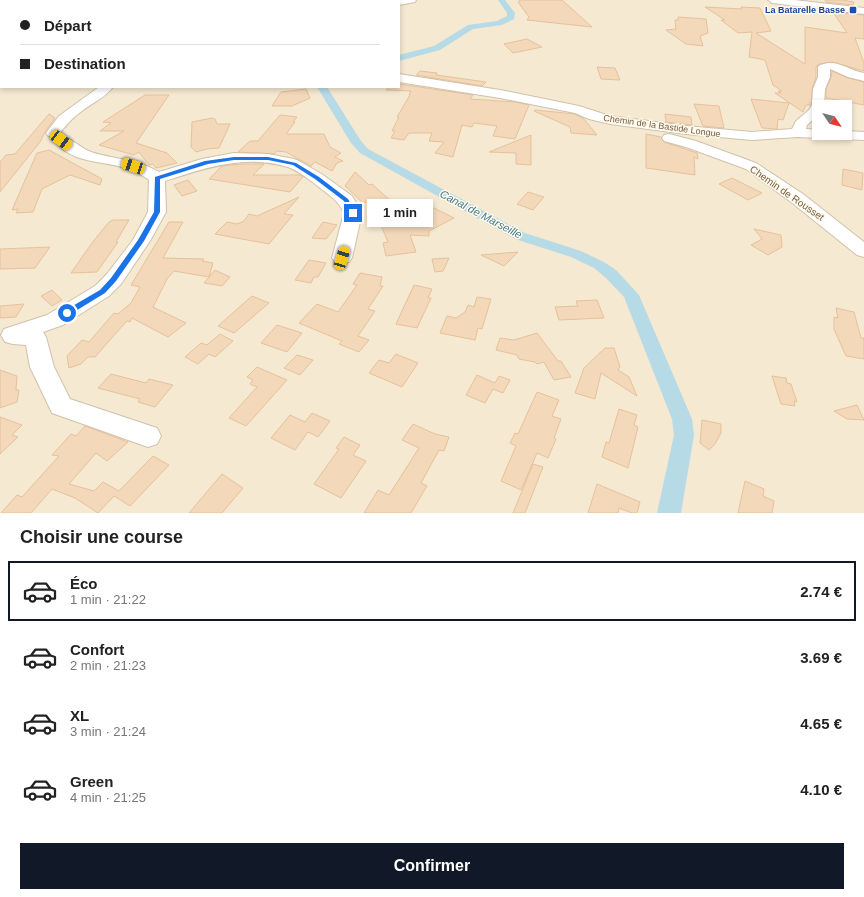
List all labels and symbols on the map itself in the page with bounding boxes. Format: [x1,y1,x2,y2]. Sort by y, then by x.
place label: La Batarelle Basse [765,5,845,15]
marker: La Batarelle Basse [848,5,858,15]
north arrow [812,100,852,140]
street label: Chemin de la Bastide Longue [603,113,721,139]
car [48,128,74,152]
car [120,157,146,175]
street label: Chemin de Rousset [748,163,826,223]
water label: Canal de Marseille [438,187,524,241]
callout: 1 min [367,199,433,227]
route end [344,204,362,222]
car [333,245,351,271]
route start [58,304,76,322]

